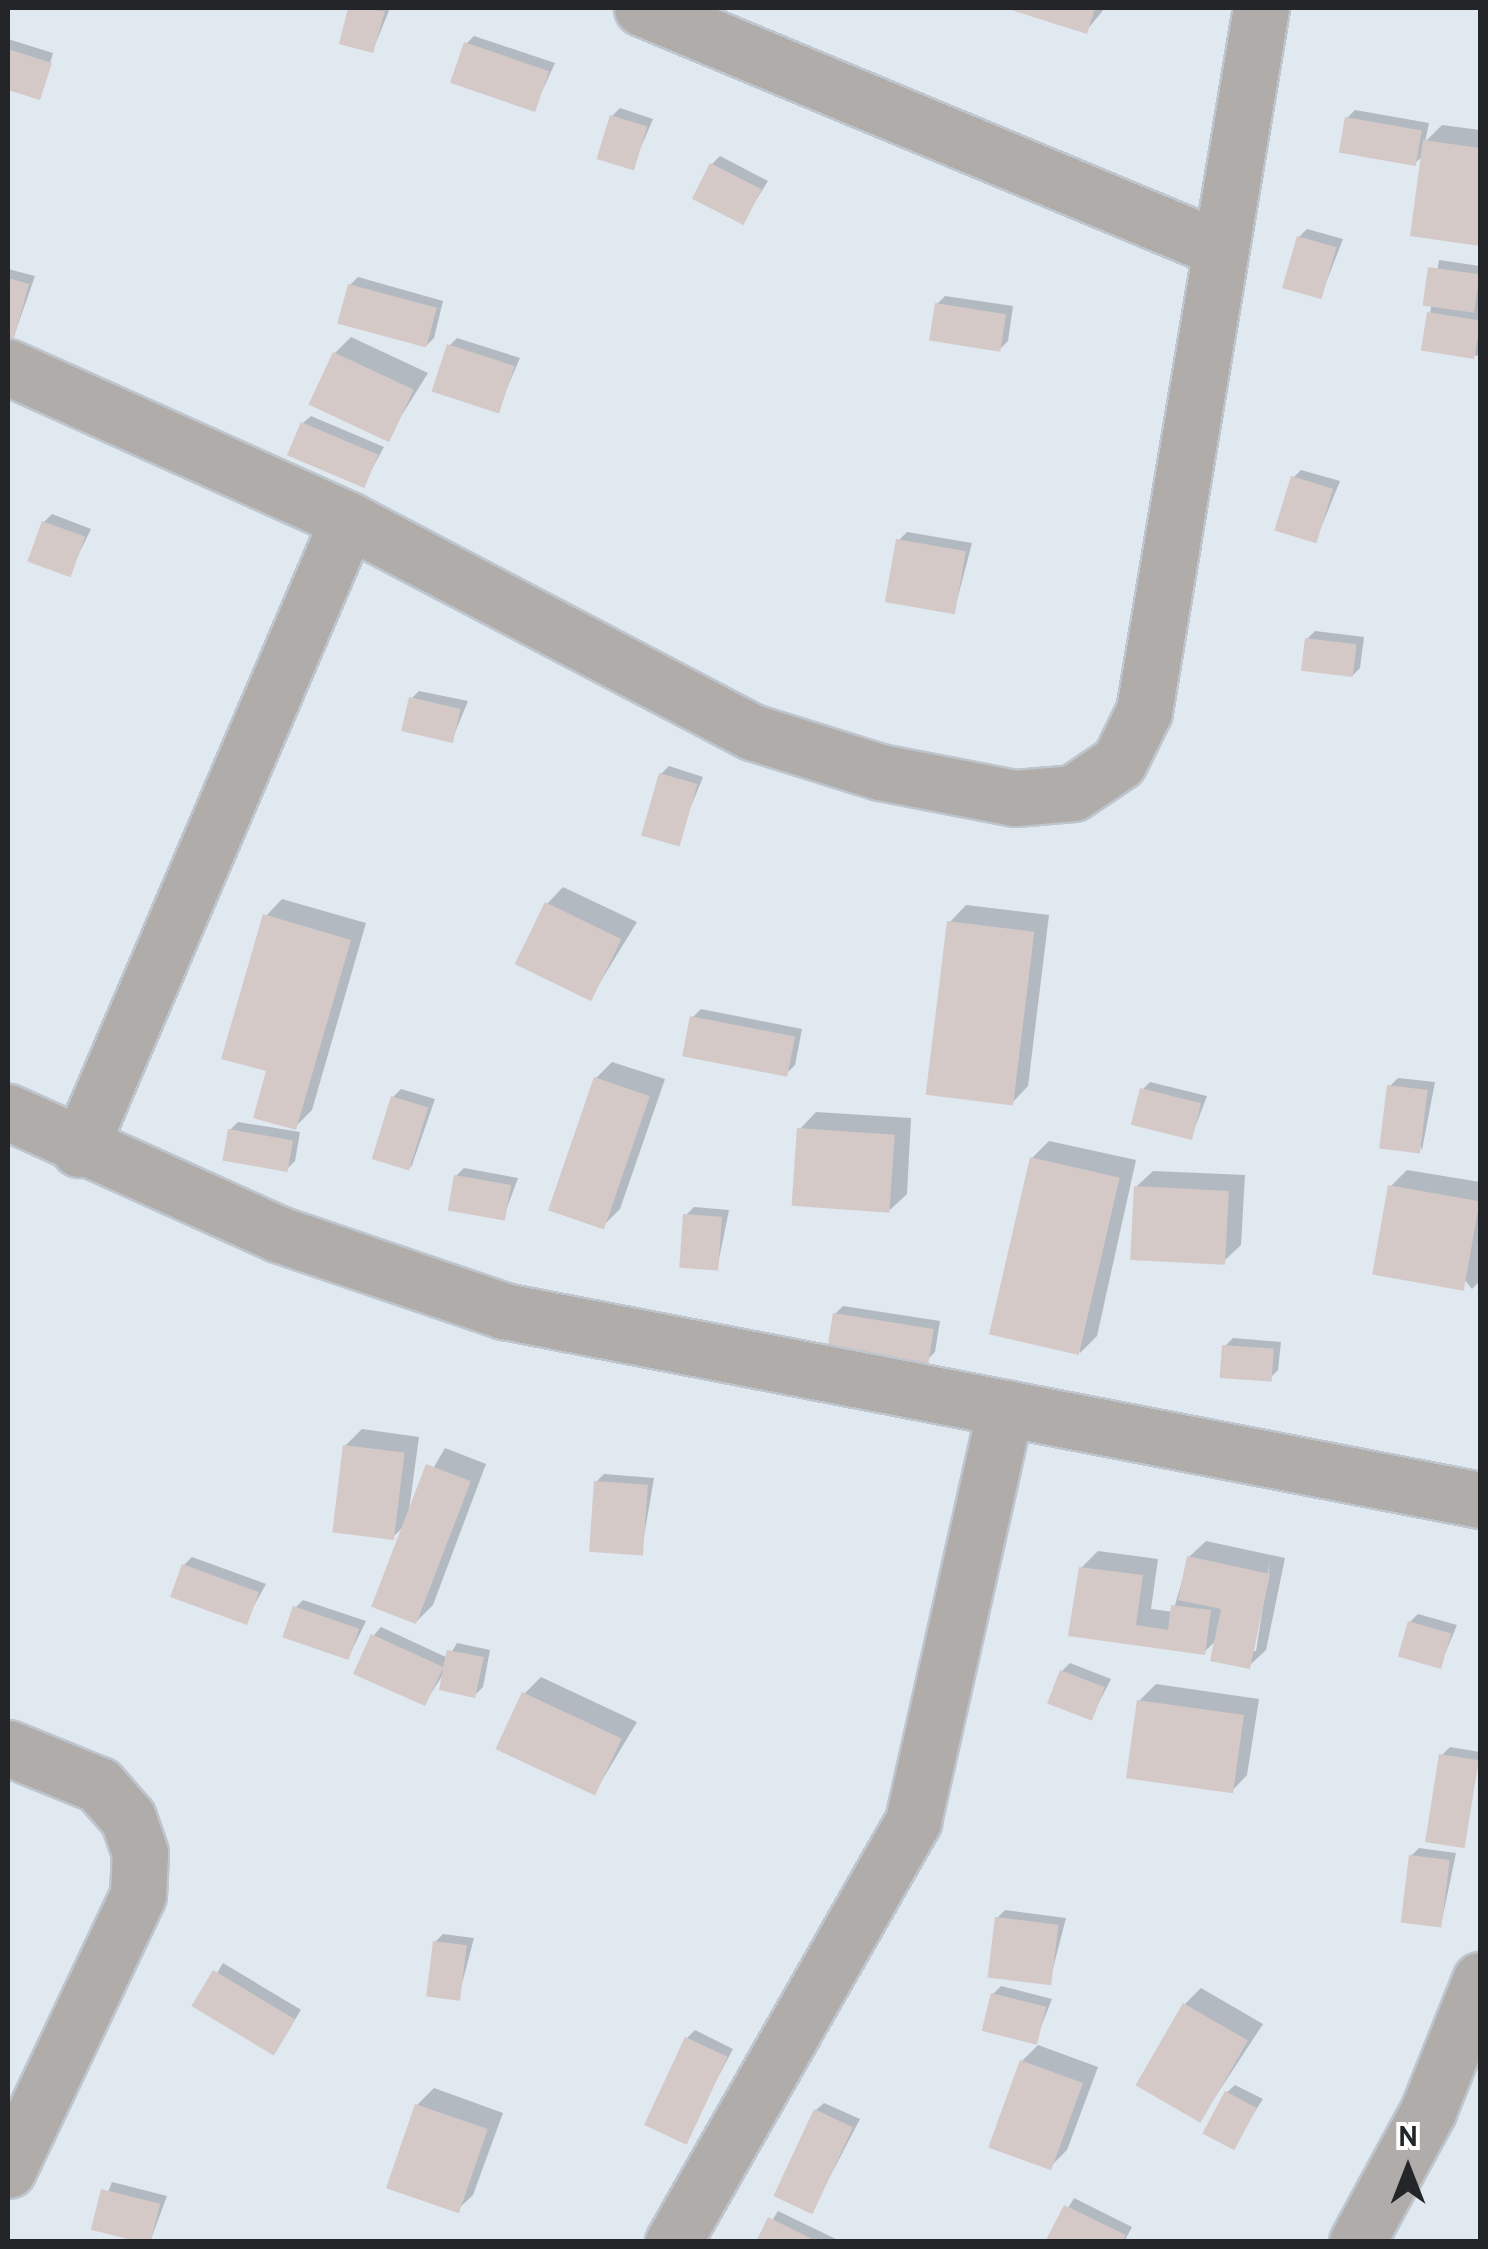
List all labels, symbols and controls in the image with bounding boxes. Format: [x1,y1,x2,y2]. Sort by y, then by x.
north arrow [1358,2119,1458,2219]
text: N [1398,2121,1418,2157]

